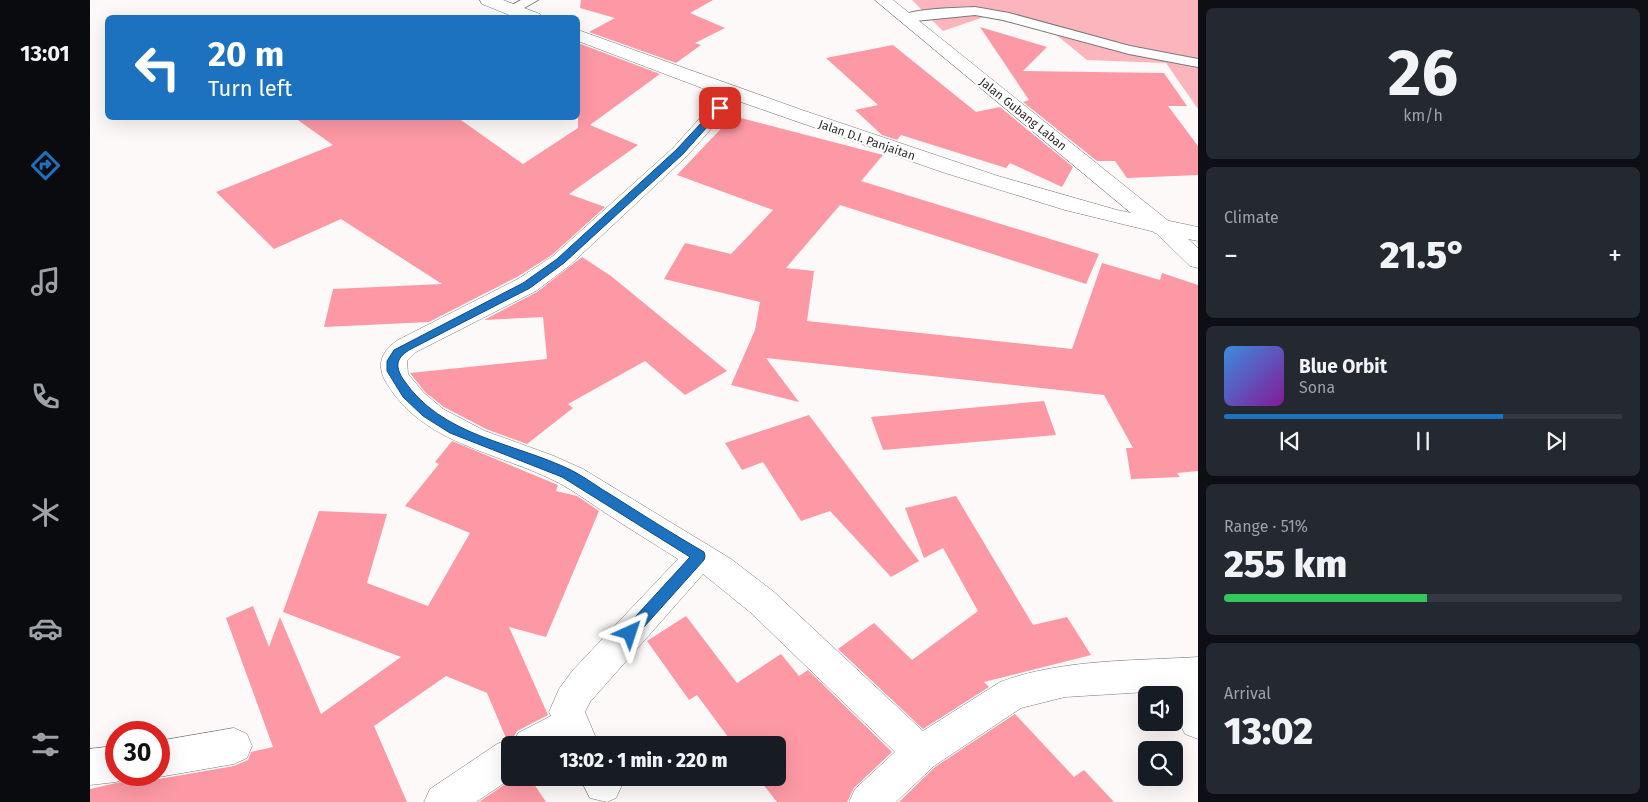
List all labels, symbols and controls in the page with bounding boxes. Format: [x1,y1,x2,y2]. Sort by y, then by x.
text: 20 m [208,33,284,75]
text: 26 [1388,34,1458,112]
icon: left [125,35,190,100]
text: 13:01 [20,40,70,67]
text: Turn left [208,75,292,102]
street label: Jalan Gubang Laban [977,75,1069,153]
pin [699,87,741,129]
icon: arrive [706,94,734,122]
text: km/h [1403,106,1443,125]
street label: Jalan D.I. Panjaitan [817,117,917,163]
icon: directions [28,148,63,183]
text: Climate [1224,208,1279,227]
text: 21.5° [1380,232,1466,278]
text: − [1224,239,1238,272]
text: + [1608,239,1622,272]
icon: music [28,264,63,299]
text: Blue Orbit [1299,355,1387,378]
text: Sona [1299,378,1335,397]
icon: phone [28,379,63,414]
icon: previous [1276,427,1304,455]
icon: pause [1409,427,1437,455]
icon: next [1542,427,1570,455]
icon: climate [28,495,63,530]
text: Range · 51% [1224,517,1308,536]
text: 255 km [1224,541,1347,587]
position arrow [603,606,655,658]
icon: car [28,611,63,646]
text: Arrival [1224,684,1271,703]
map controls [1138,686,1183,786]
button: sound [1138,686,1183,731]
text: 13:02 [1224,708,1313,754]
speed limit sign: 30 [105,721,170,786]
icon: filters [28,727,63,762]
button: search [1138,741,1183,786]
text: 13:02 · 1 min · 220 m [559,749,728,772]

